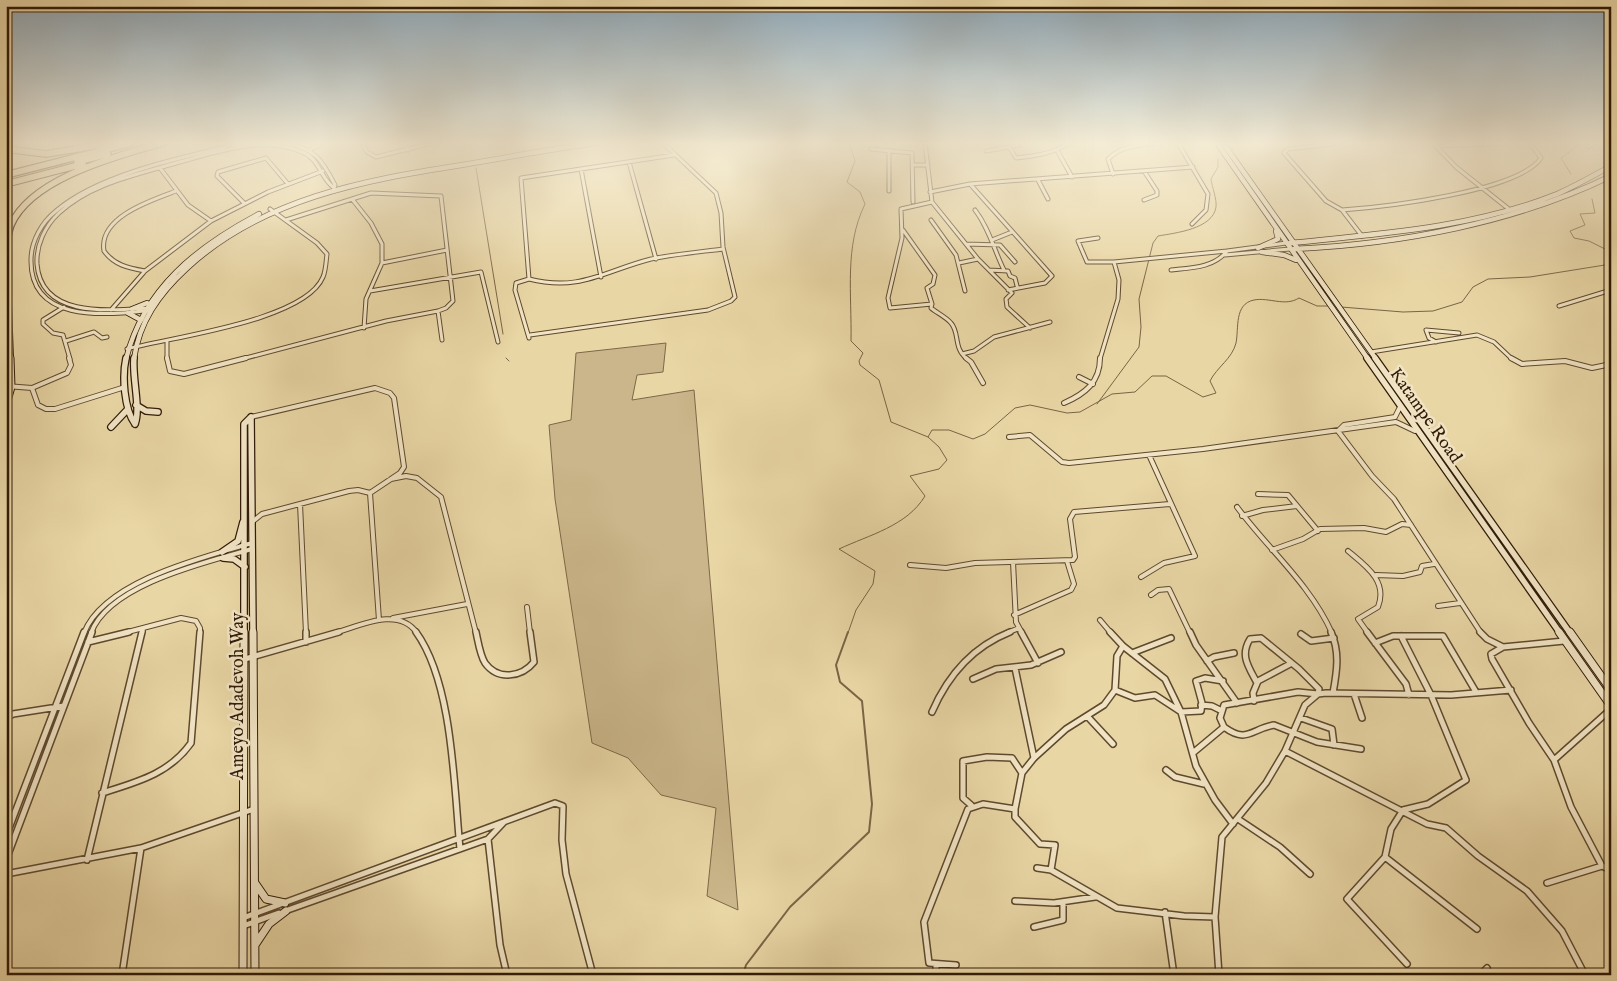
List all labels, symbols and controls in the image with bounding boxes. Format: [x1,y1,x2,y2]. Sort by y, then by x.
street label: Katampe Road [1384,364,1467,469]
street label: Ameyo Adadevoh Way [227,612,250,781]

